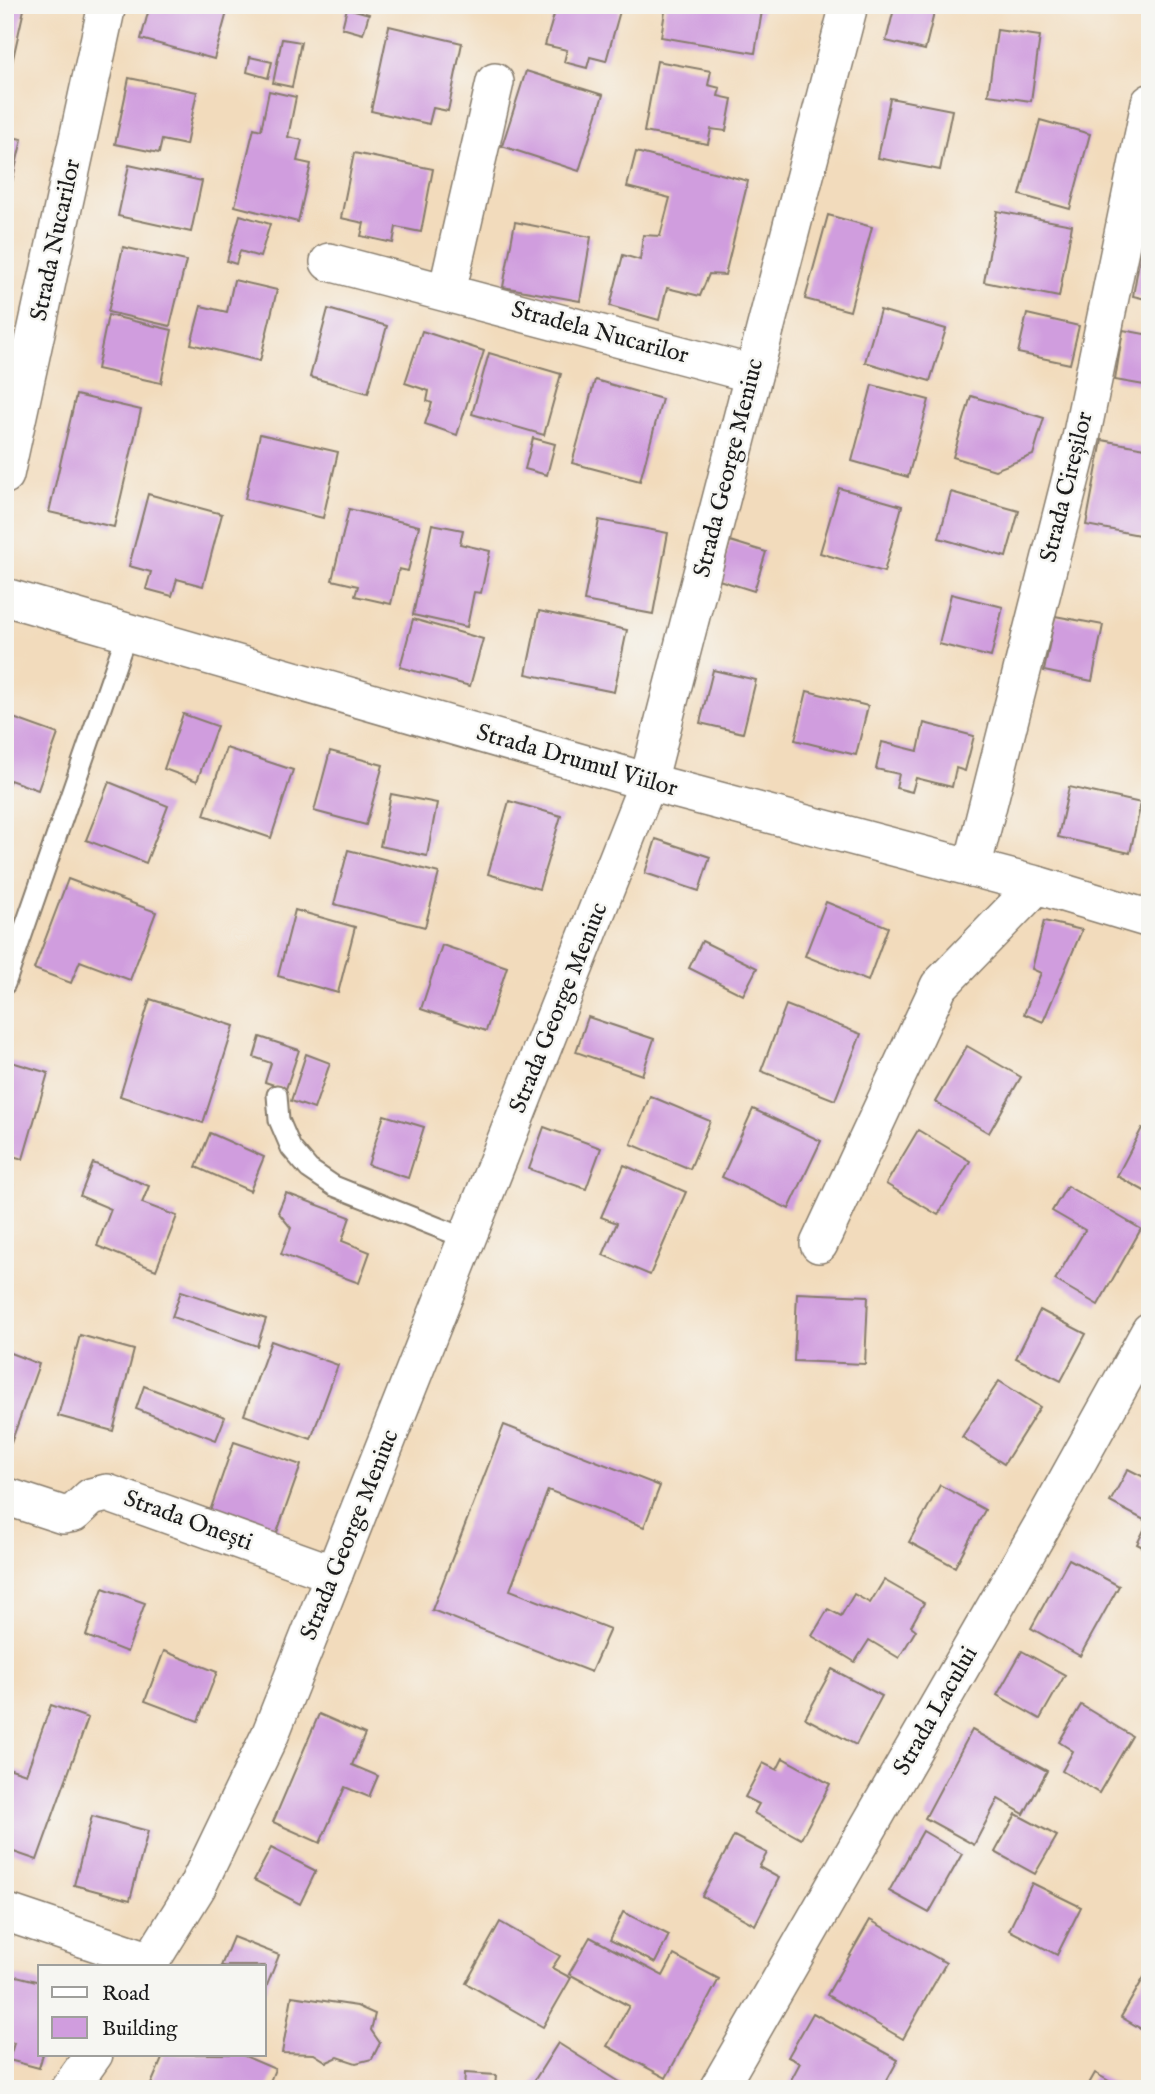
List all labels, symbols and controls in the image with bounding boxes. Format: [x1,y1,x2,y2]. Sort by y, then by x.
street label: Strada Nucarilor [24,156,88,324]
street label: Stradela Nucarilor [508,294,692,372]
street label: Strada George Meniuc [687,355,771,581]
street label: Strada Cireșilor [1033,408,1101,566]
street label: Strada Drumul Viilor [473,717,681,805]
street label: Strada George Meniuc [503,898,615,1118]
street label: Strada George Meniuc [294,1425,406,1645]
street label: Strada Onești [119,1483,257,1559]
street label: Strada Lacului [887,1641,985,1781]
legend [38,1965,266,2056]
text: Road [102,1981,150,2008]
text: Building [102,2016,178,2043]

